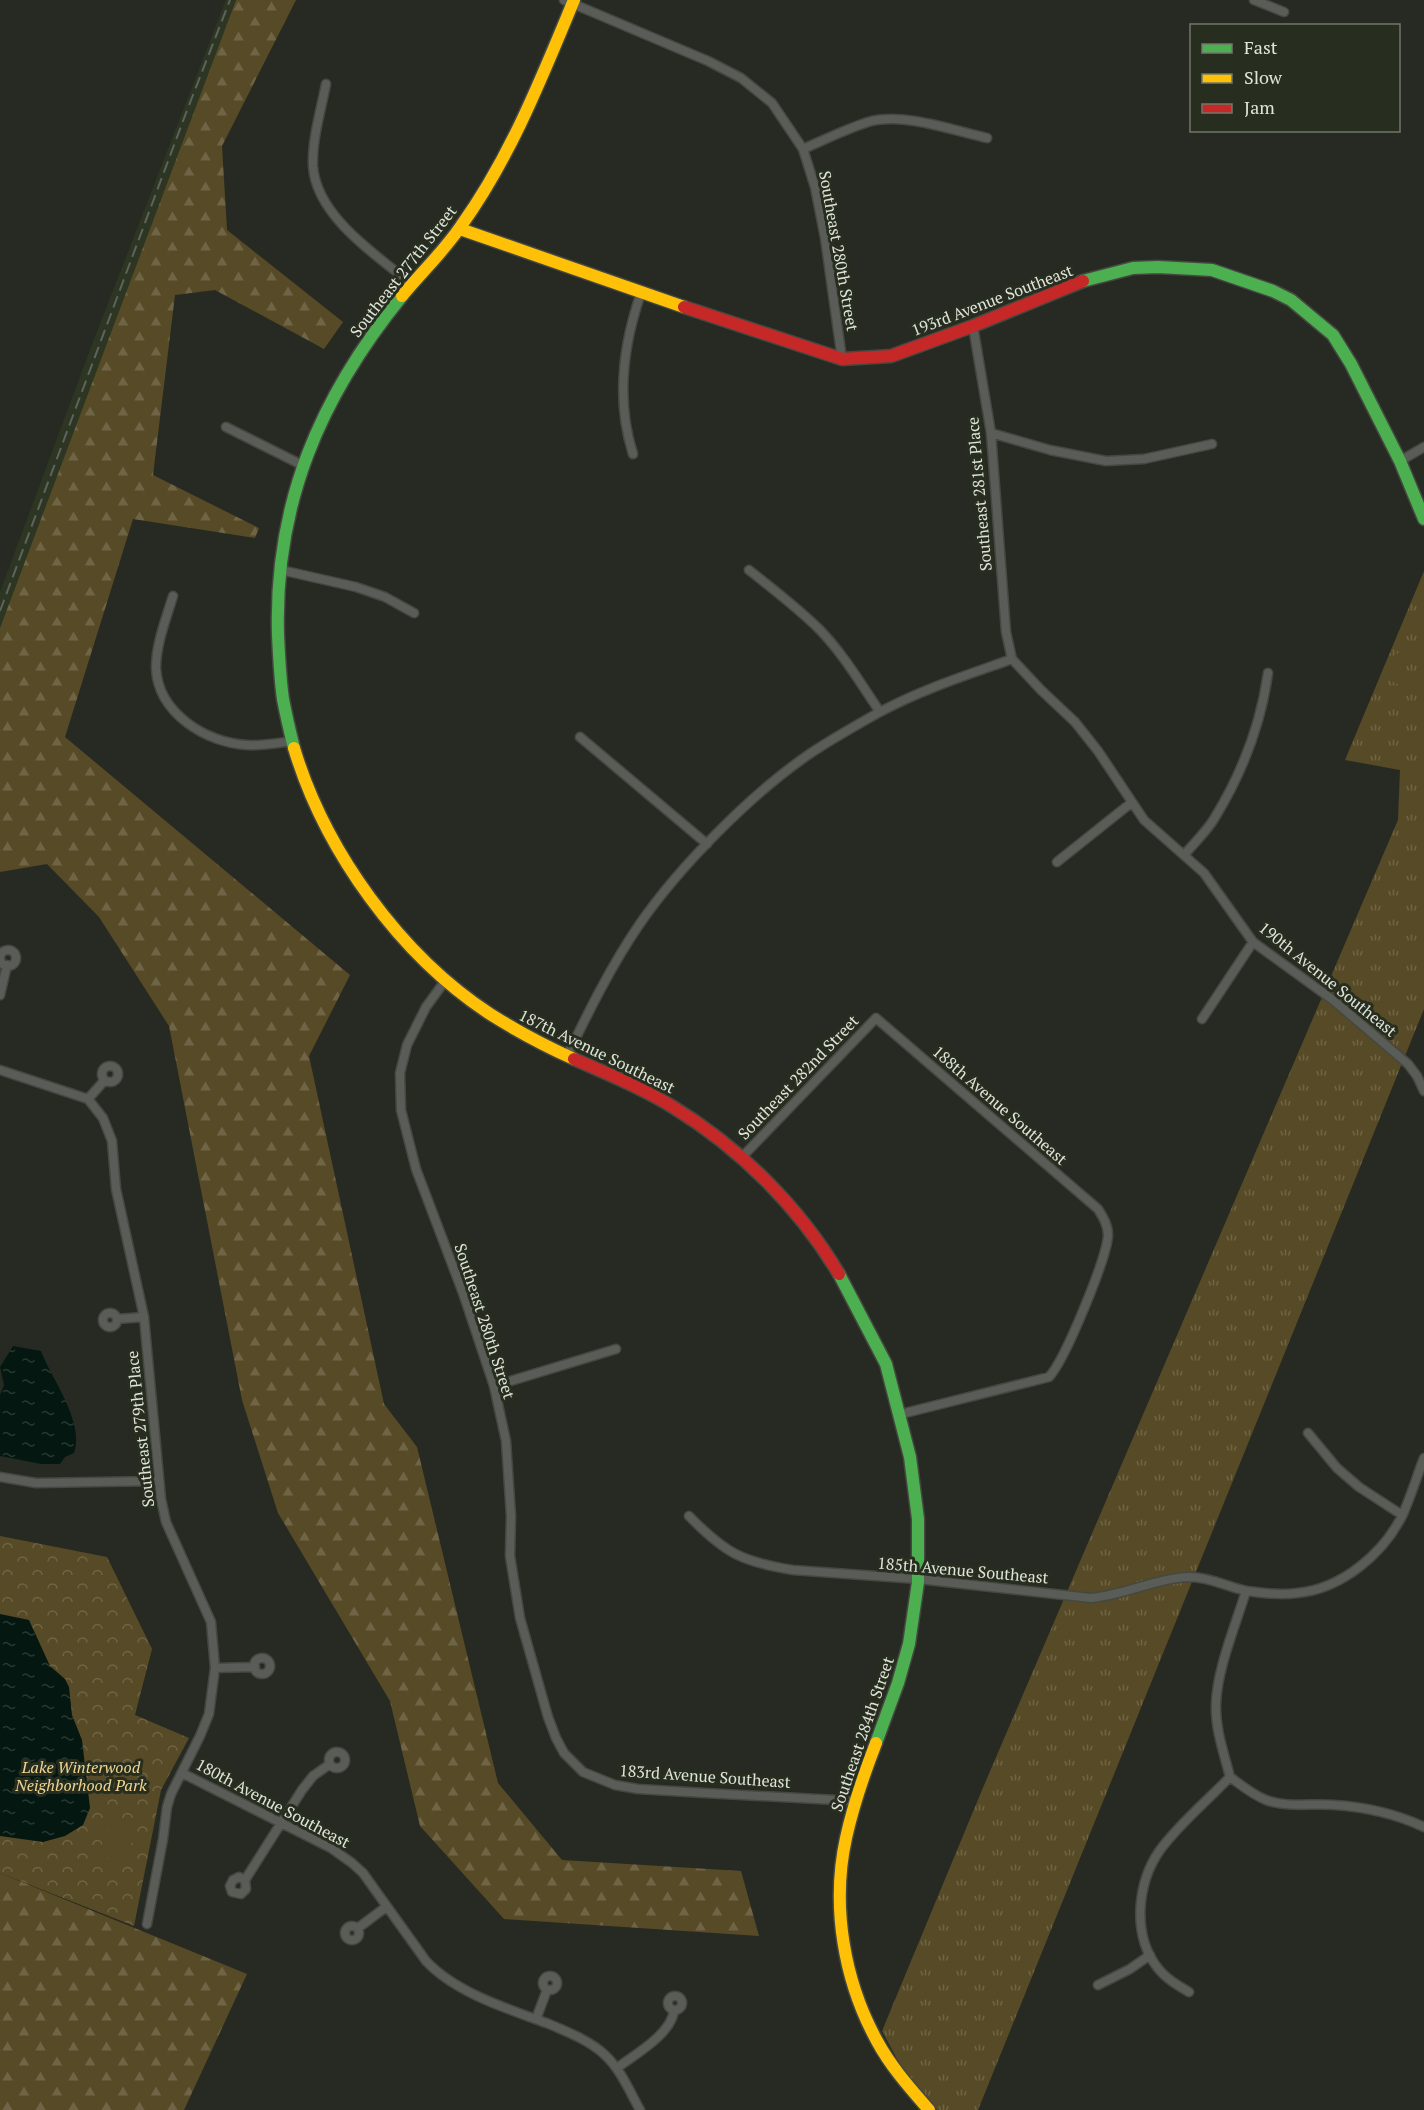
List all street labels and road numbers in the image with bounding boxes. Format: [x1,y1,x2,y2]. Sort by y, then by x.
street label: Southeast 280th Street [814,169,864,333]
street label: Southeast 277th Street [345,201,461,341]
street label: 193rd Avenue Southeast [908,259,1076,341]
street label: Southeast 281st Place [961,416,997,572]
street label: 190th Avenue Southeast [1254,916,1402,1042]
street label: 187th Avenue Southeast [515,1004,679,1098]
street label: Southeast 282nd Street [733,1010,863,1144]
street label: 188th Avenue Southeast [928,1040,1072,1170]
street label: Southeast 280th Street [449,1240,521,1402]
street label: Southeast 279th Place [121,1350,159,1508]
street label: 185th Avenue Southeast [877,1552,1050,1588]
street label: Southeast 284th Street [825,1654,899,1814]
street label: 180th Avenue Southeast [192,1753,354,1853]
street label: 183rd Avenue Southeast [619,1759,791,1793]

